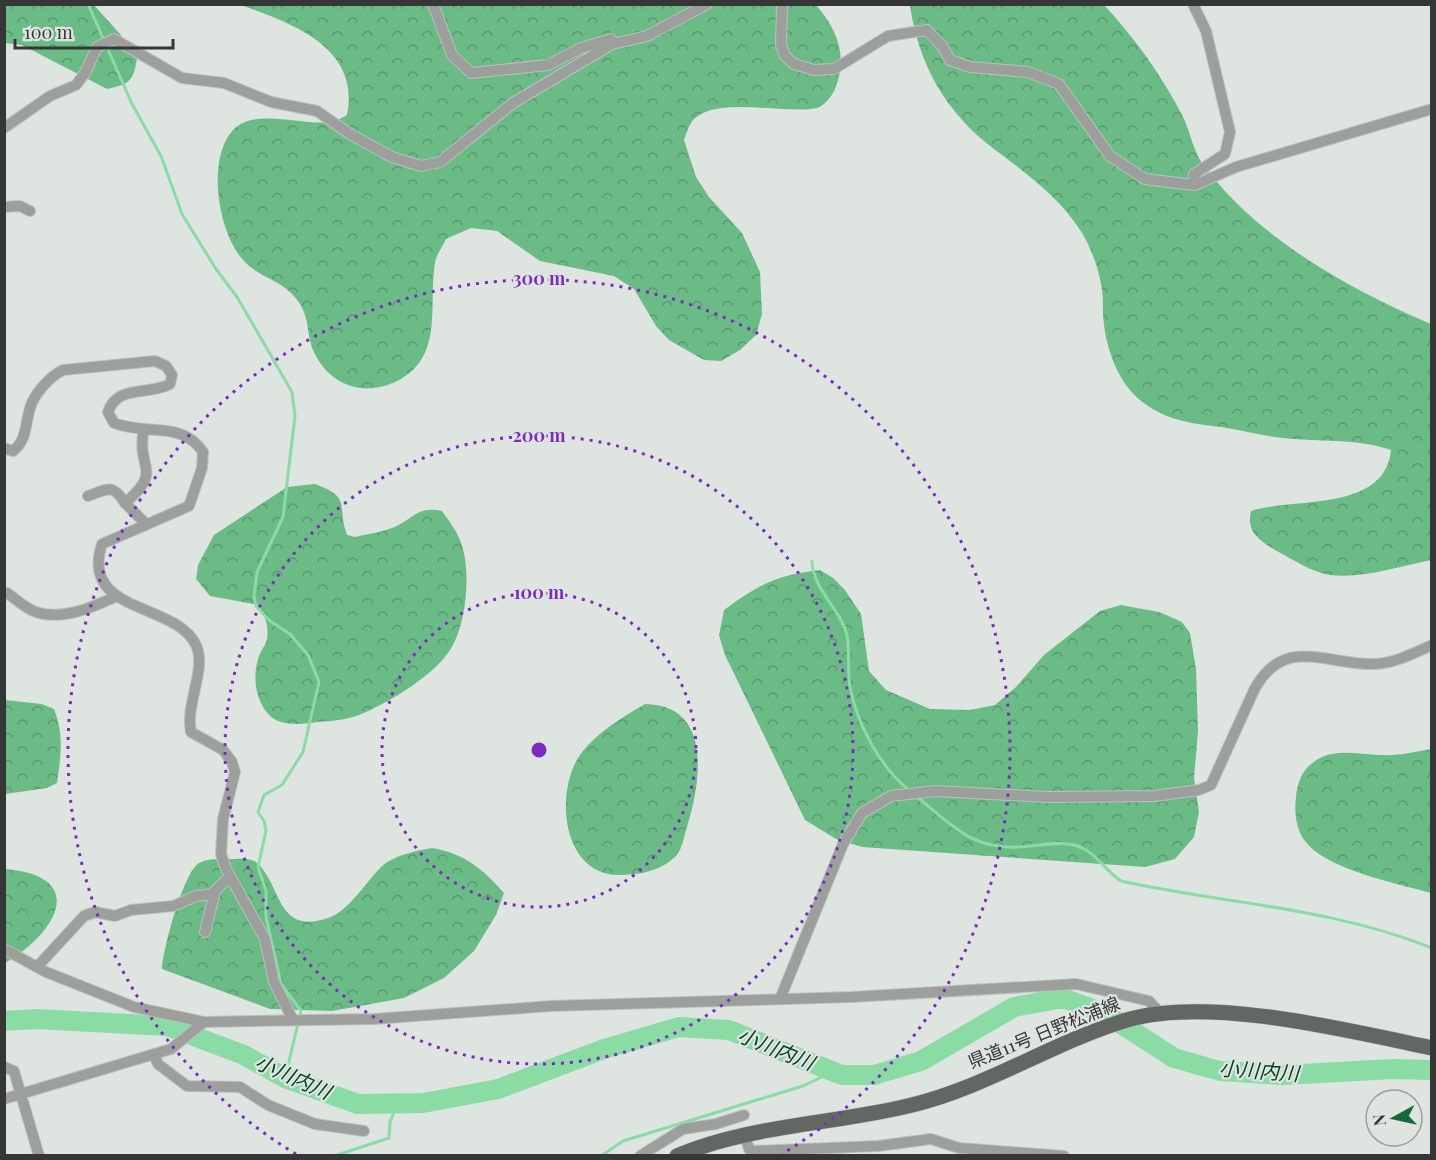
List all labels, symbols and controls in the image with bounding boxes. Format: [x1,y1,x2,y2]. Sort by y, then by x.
scale bar [15,12,172,50]
text: 100 m [24,20,73,44]
text: 300 m [513,266,566,290]
text: 200 m [512,423,566,447]
text: 100 m [514,580,565,604]
centre of rings [529,740,549,760]
street label: 県道11号 日野松浦線 [964,991,1123,1074]
water label: 小川内川 [734,1020,821,1076]
water label: 小川内川 [252,1047,337,1105]
water label: 小川内川 [1218,1053,1302,1086]
north arrow [1364,1088,1424,1148]
text: N [1367,1113,1390,1127]

